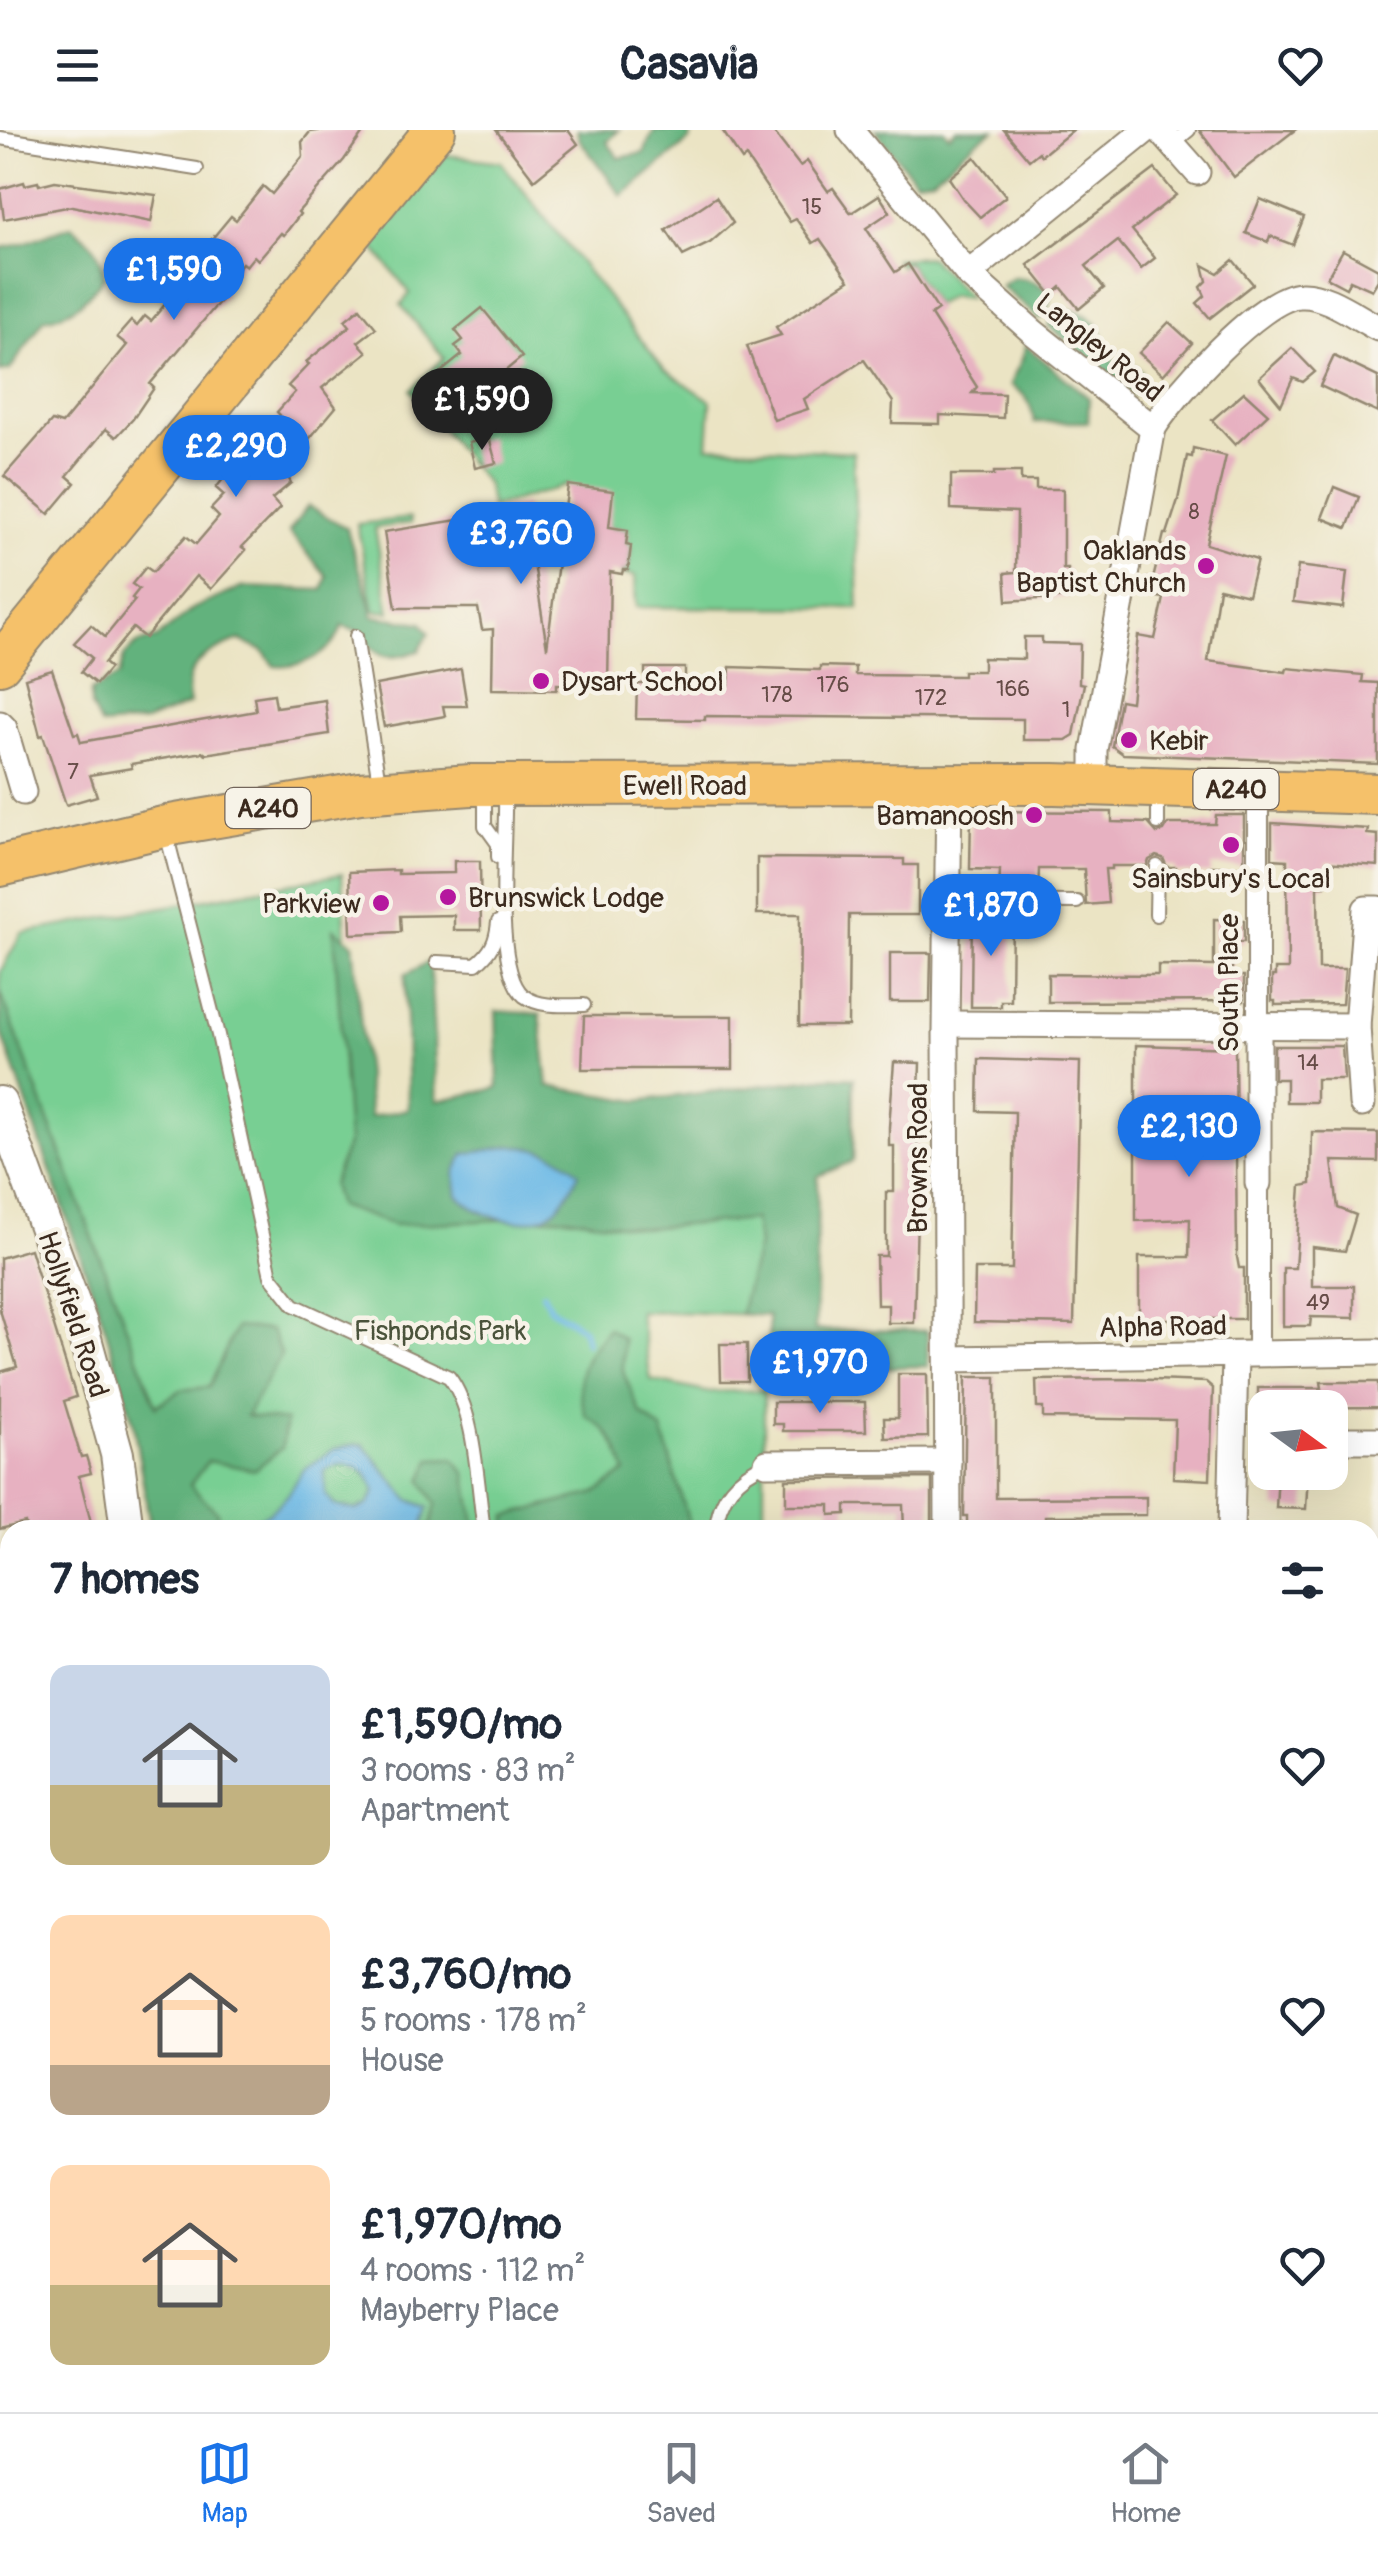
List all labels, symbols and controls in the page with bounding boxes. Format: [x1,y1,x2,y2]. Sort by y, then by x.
text: Casavia [620,37,758,93]
icon: menu [50,38,105,93]
icon: heart [1273,38,1328,93]
house number: 15 [802,193,822,221]
pin: £1,590 [93,238,255,323]
text: £1,590 [126,250,222,290]
street label: Langley Road [1028,286,1170,410]
pin: £1,590 [401,368,563,453]
text: £1,590 [434,380,530,420]
pin: £2,290 [155,415,317,500]
text: £2,290 [185,427,287,467]
house number: 8 [1188,498,1200,526]
pin: £3,760 [440,502,602,587]
text: £3,760 [469,514,573,554]
place label: Oaklands Baptist Church [1016,534,1186,601]
marker: Oaklands Baptist Church [1195,555,1217,577]
place label: Dysart School [561,665,724,700]
marker: Dysart School [530,670,552,692]
house number: 176 [816,671,850,699]
house number: 166 [996,675,1030,703]
house number: 178 [761,681,793,709]
house number: 172 [915,684,947,712]
house number: 1 [1062,696,1070,724]
place label: Kebir [1149,724,1208,759]
marker: Kebir [1118,729,1140,751]
house number: 7 [67,758,79,786]
street label: Ewell Road [623,769,747,804]
road number: A240 [1194,769,1278,809]
road number: A240 [226,788,310,828]
place label: Bamanoosh [876,799,1014,834]
marker: Bamanoosh [1023,804,1045,826]
marker: Sainsbury's Local [1220,834,1242,856]
place label: Sainsbury's Local [1131,862,1331,897]
pin: £1,870 [910,874,1072,959]
place label: Brunswick Lodge [468,881,664,916]
marker: Brunswick Lodge [437,886,459,908]
text: £1,870 [943,886,1039,926]
place label: Parkview [262,887,361,922]
marker: Parkview [370,892,392,914]
street label: South Place [1212,913,1247,1053]
house number: 14 [1297,1049,1319,1077]
street label: Browns Road [901,1083,936,1233]
pin: £2,130 [1108,1095,1270,1180]
text: £2,130 [1140,1107,1238,1147]
street label: Hollyfield Road [29,1227,116,1402]
house number: 49 [1306,1289,1330,1317]
street label: Alpha Road [1099,1309,1227,1346]
park label: Fishponds Park [354,1314,527,1349]
pin: £1,970 [739,1331,901,1416]
text: £1,970 [772,1343,868,1383]
north arrow [1248,1390,1348,1490]
map controls [1248,1390,1348,1490]
icon: filters [1275,1553,1330,1608]
text: 7 homes [50,1554,199,1606]
text: £1,590/mo [360,1699,562,1751]
icon: home [130,1705,250,1825]
icon: heart [1275,1738,1330,1793]
text: 3 rooms · 83 m² [360,1751,576,1791]
text: Apartment [360,1791,509,1831]
text: £3,760/mo [360,1949,571,2001]
icon: home [130,1955,250,2075]
icon: heart [1275,1988,1330,2043]
text: 5 rooms · 178 m² [360,2001,587,2041]
text: House [360,2041,444,2081]
text: £1,970/mo [360,2199,562,2251]
icon: home [130,2205,250,2325]
icon: heart [1275,2238,1330,2293]
text: 4 rooms · 112 m² [360,2251,585,2291]
text: Mayberry Place [360,2291,559,2331]
tab: Map [197,2436,252,2531]
tab: Saved [646,2436,716,2531]
tab: Home [1110,2436,1181,2531]

